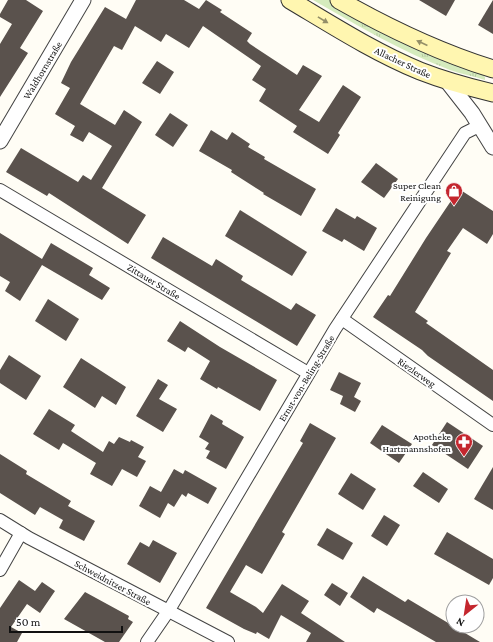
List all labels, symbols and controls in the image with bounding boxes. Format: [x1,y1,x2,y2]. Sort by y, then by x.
one-way arrow [318,16,328,24]
street label: Waldhornstraße [21,39,64,101]
one-way arrow [416,40,427,46]
street label: Allacher Straße [373,45,433,81]
place label: Super Clean Reinigung [393,180,442,203]
shop icon: Super Clean Reinigung [444,181,464,206]
street label: Zittauer Straße [125,261,183,302]
street label: Ernst-von-Beling-Straße [276,333,337,423]
street label: Riezlerweg [396,355,438,390]
place label: Apotheke Hartmannshofen [383,431,452,454]
pharmacy icon: Apotheke Hartmannshofen [454,432,474,457]
street label: Schweidnitzer Straße [73,558,153,608]
north arrow [445,594,485,634]
scale bar [10,608,122,634]
text: 50 m [16,615,41,629]
text: N [453,615,466,630]

